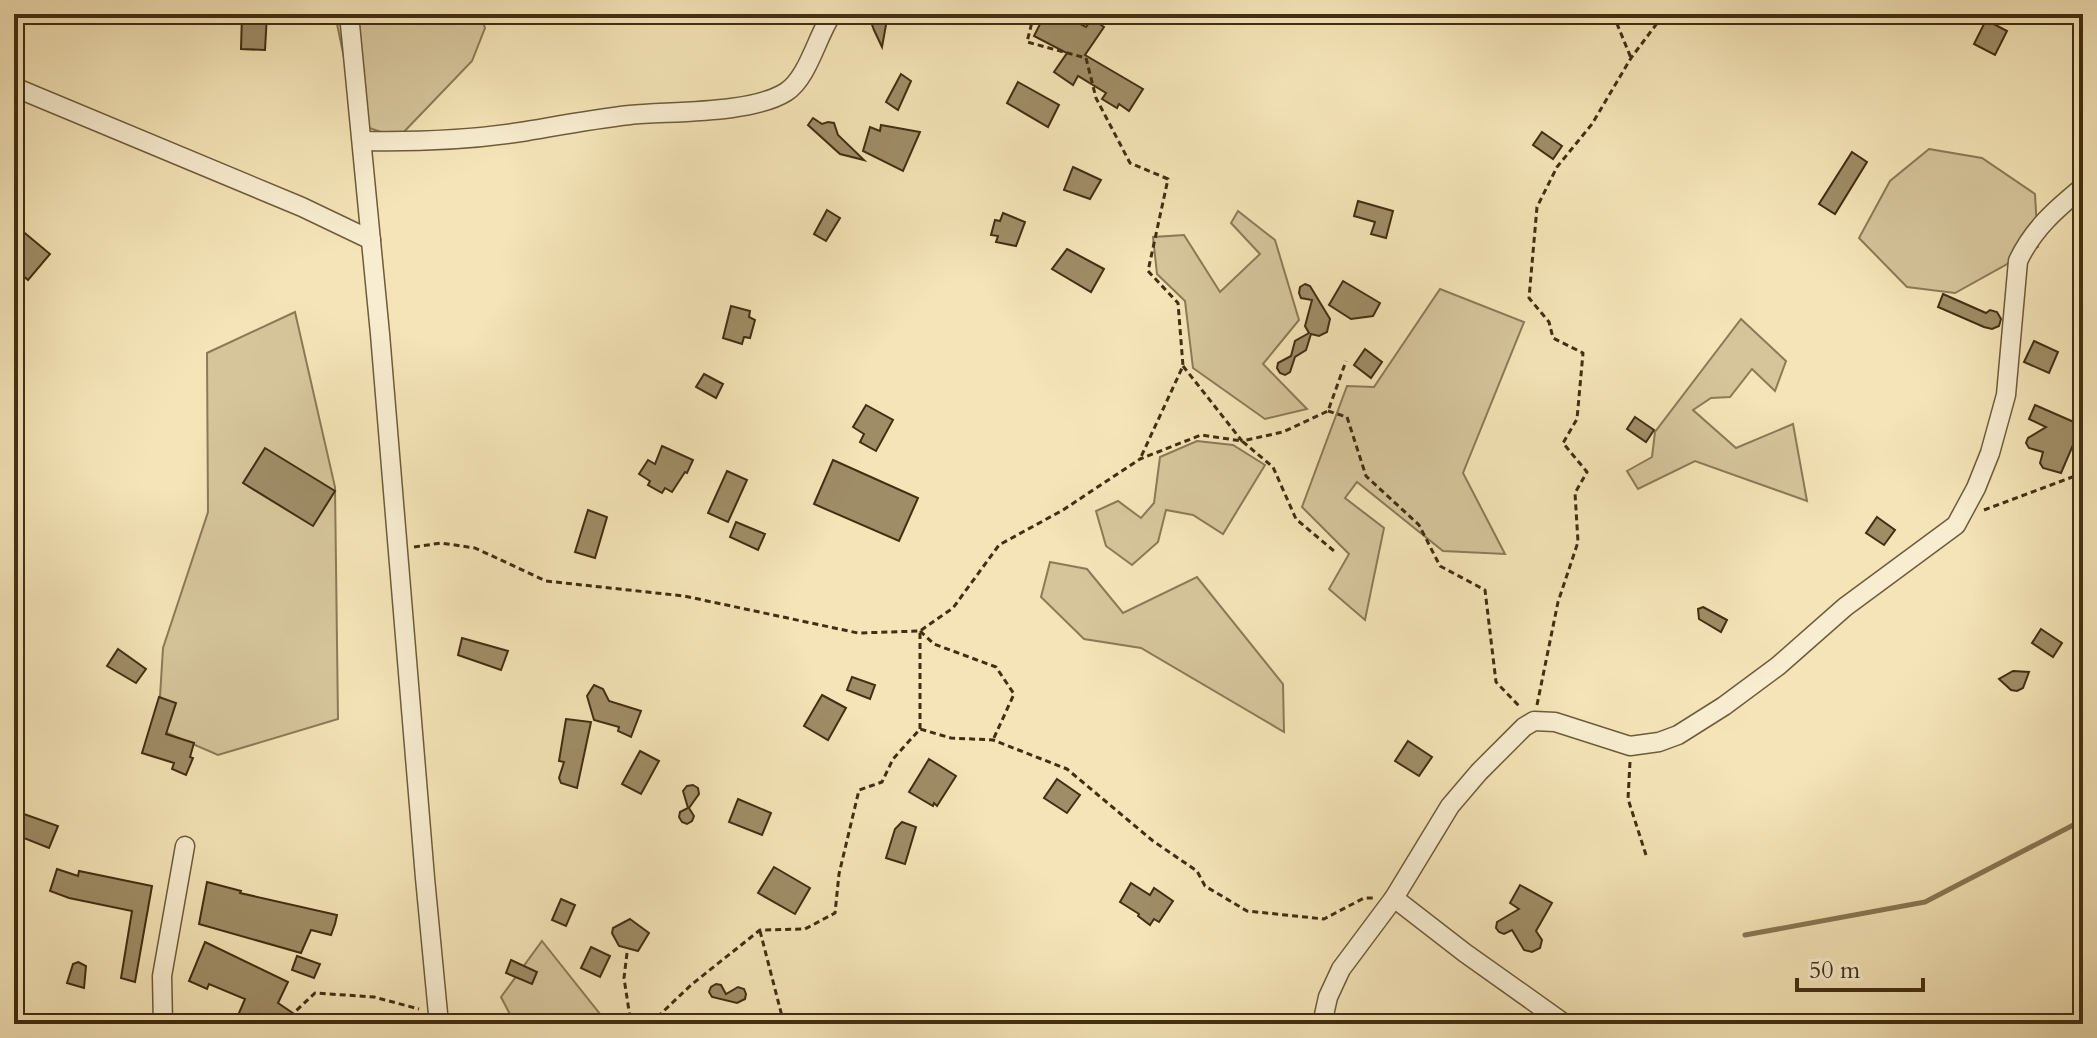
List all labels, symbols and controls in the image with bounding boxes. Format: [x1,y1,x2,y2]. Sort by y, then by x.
scale bar [1797,942,1923,992]
text: 50 m [1809,954,1861,987]

